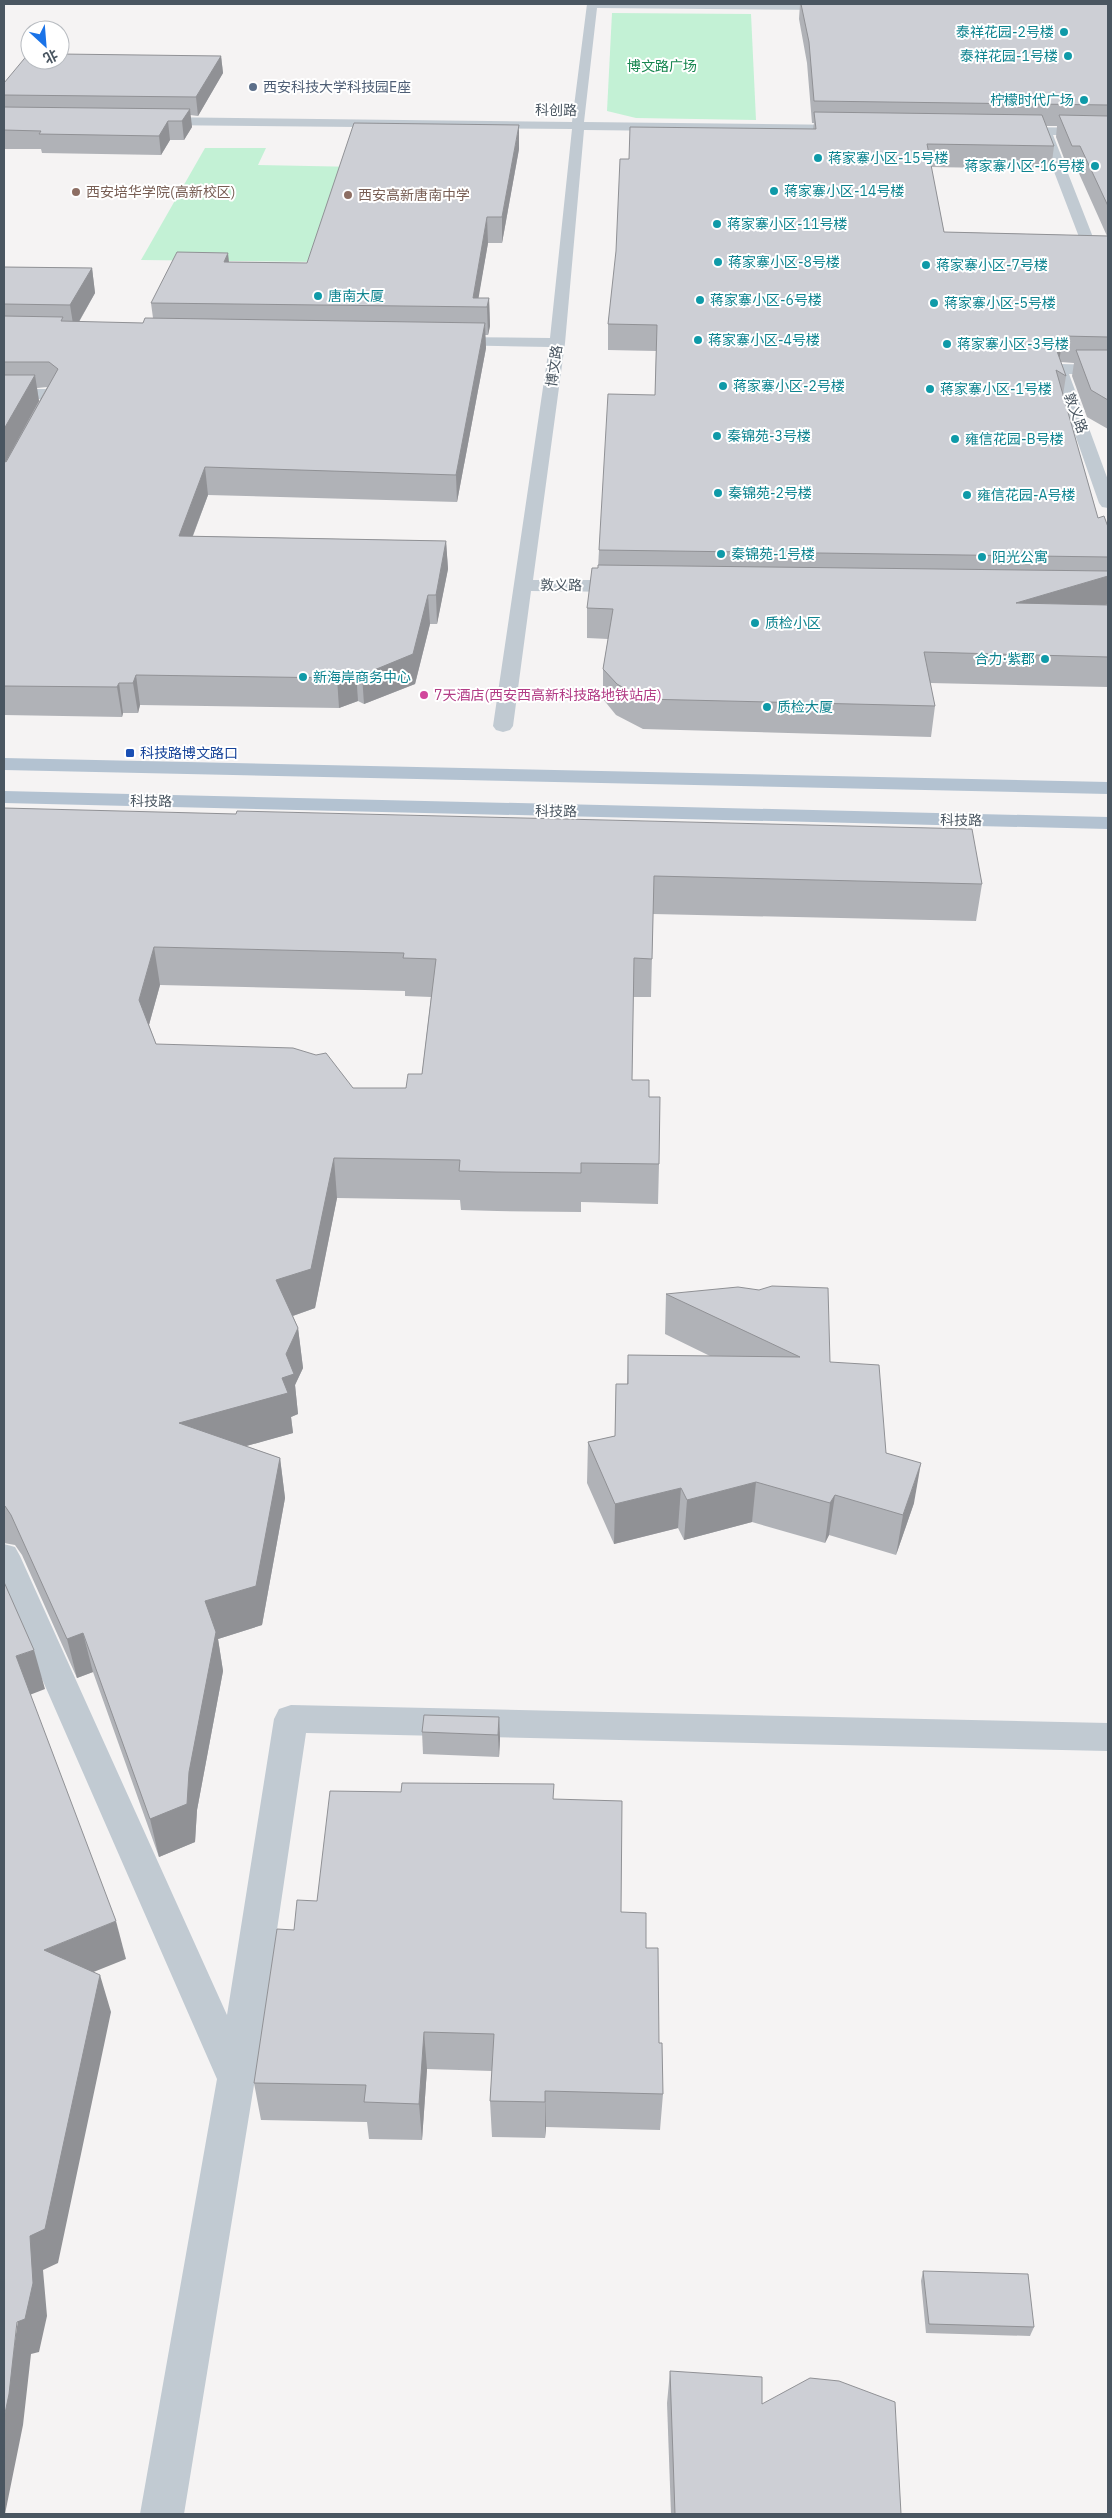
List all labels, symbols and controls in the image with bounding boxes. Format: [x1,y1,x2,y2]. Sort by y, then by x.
north arrow [20,20,70,70]
place label: 泰祥花园-2号楼 [956,23,1054,41]
marker: 泰祥花园-2号楼 [1058,26,1070,38]
text: 北 [40,46,61,68]
place label: 泰祥花园-1号楼 [960,47,1058,65]
marker: 泰祥花园-1号楼 [1062,50,1074,62]
park label: 博文路广场 [627,57,697,75]
place label: 西安科技大学科技园E座 [263,78,411,96]
marker: 西安科技大学科技园E座 [247,81,259,93]
place label: 柠檬时代广场 [990,91,1074,109]
marker: 柠檬时代广场 [1078,94,1090,106]
street label: 科创路 [535,101,577,119]
place label: 蒋家寨小区-15号楼 [828,149,948,167]
marker: 蒋家寨小区-15号楼 [812,152,824,164]
place label: 蒋家寨小区-16号楼 [965,157,1085,175]
marker: 蒋家寨小区-16号楼 [1089,160,1101,172]
place label: 蒋家寨小区-14号楼 [784,182,904,200]
place label: 西安培华学院(高新校区) [86,183,235,201]
marker: 蒋家寨小区-14号楼 [768,185,780,197]
marker: 西安培华学院(高新校区) [70,186,82,198]
place label: 西安高新唐南中学 [358,186,470,204]
marker: 西安高新唐南中学 [342,189,354,201]
place label: 蒋家寨小区-11号楼 [727,215,847,233]
marker: 蒋家寨小区-11号楼 [711,218,723,230]
place label: 蒋家寨小区-8号楼 [728,253,840,271]
marker: 蒋家寨小区-8号楼 [712,256,724,268]
place label: 蒋家寨小区-7号楼 [936,256,1048,274]
marker: 蒋家寨小区-7号楼 [920,259,932,271]
place label: 唐南大厦 [328,287,384,305]
marker: 唐南大厦 [312,290,324,302]
place label: 蒋家寨小区-6号楼 [710,291,822,309]
marker: 蒋家寨小区-6号楼 [694,294,706,306]
place label: 蒋家寨小区-5号楼 [944,294,1056,312]
marker: 蒋家寨小区-5号楼 [928,297,940,309]
place label: 蒋家寨小区-4号楼 [708,331,820,349]
marker: 蒋家寨小区-4号楼 [692,334,704,346]
place label: 蒋家寨小区-3号楼 [957,335,1069,353]
marker: 蒋家寨小区-3号楼 [941,338,953,350]
street label: 博文路 [542,344,566,388]
place label: 蒋家寨小区-2号楼 [733,377,845,395]
marker: 蒋家寨小区-2号楼 [717,380,729,392]
place label: 蒋家寨小区-1号楼 [940,380,1052,398]
marker: 蒋家寨小区-1号楼 [924,383,936,395]
street label: 敦义路 [1060,390,1092,436]
place label: 秦锦苑-3号楼 [727,427,811,445]
marker: 秦锦苑-3号楼 [711,430,723,442]
place label: 雍信花园-B号楼 [965,430,1064,448]
marker: 雍信花园-B号楼 [949,433,961,445]
place label: 秦锦苑-2号楼 [728,484,812,502]
place label: 雍信花园-A号楼 [977,486,1076,504]
marker: 秦锦苑-2号楼 [712,487,724,499]
marker: 雍信花园-A号楼 [961,489,973,501]
place label: 秦锦苑-1号楼 [731,545,815,563]
marker: 秦锦苑-1号楼 [715,548,727,560]
place label: 阳光公寓 [992,548,1048,566]
marker: 阳光公寓 [976,551,988,563]
street label: 敦义路 [540,576,582,594]
place label: 质检小区 [765,614,821,632]
marker: 质检小区 [749,617,761,629]
place label: 合力·紫郡 [974,650,1035,668]
marker: 合力·紫郡 [1039,653,1051,665]
place label: 新海岸商务中心 [313,668,411,686]
marker: 新海岸商务中心 [297,671,309,683]
place label: 7天酒店(西安西高新科技路地铁站店) [434,686,662,704]
marker: 7天酒店(西安西高新科技路地铁站店) [418,689,430,701]
place label: 质检大厦 [777,698,833,716]
marker: 质检大厦 [761,701,773,713]
place label: 科技路博文路口 [140,744,238,762]
marker: 科技路博文路口 [124,747,136,759]
street label: 科技路 [130,792,172,810]
street label: 科技路 [535,802,577,820]
street label: 科技路 [940,811,982,829]

